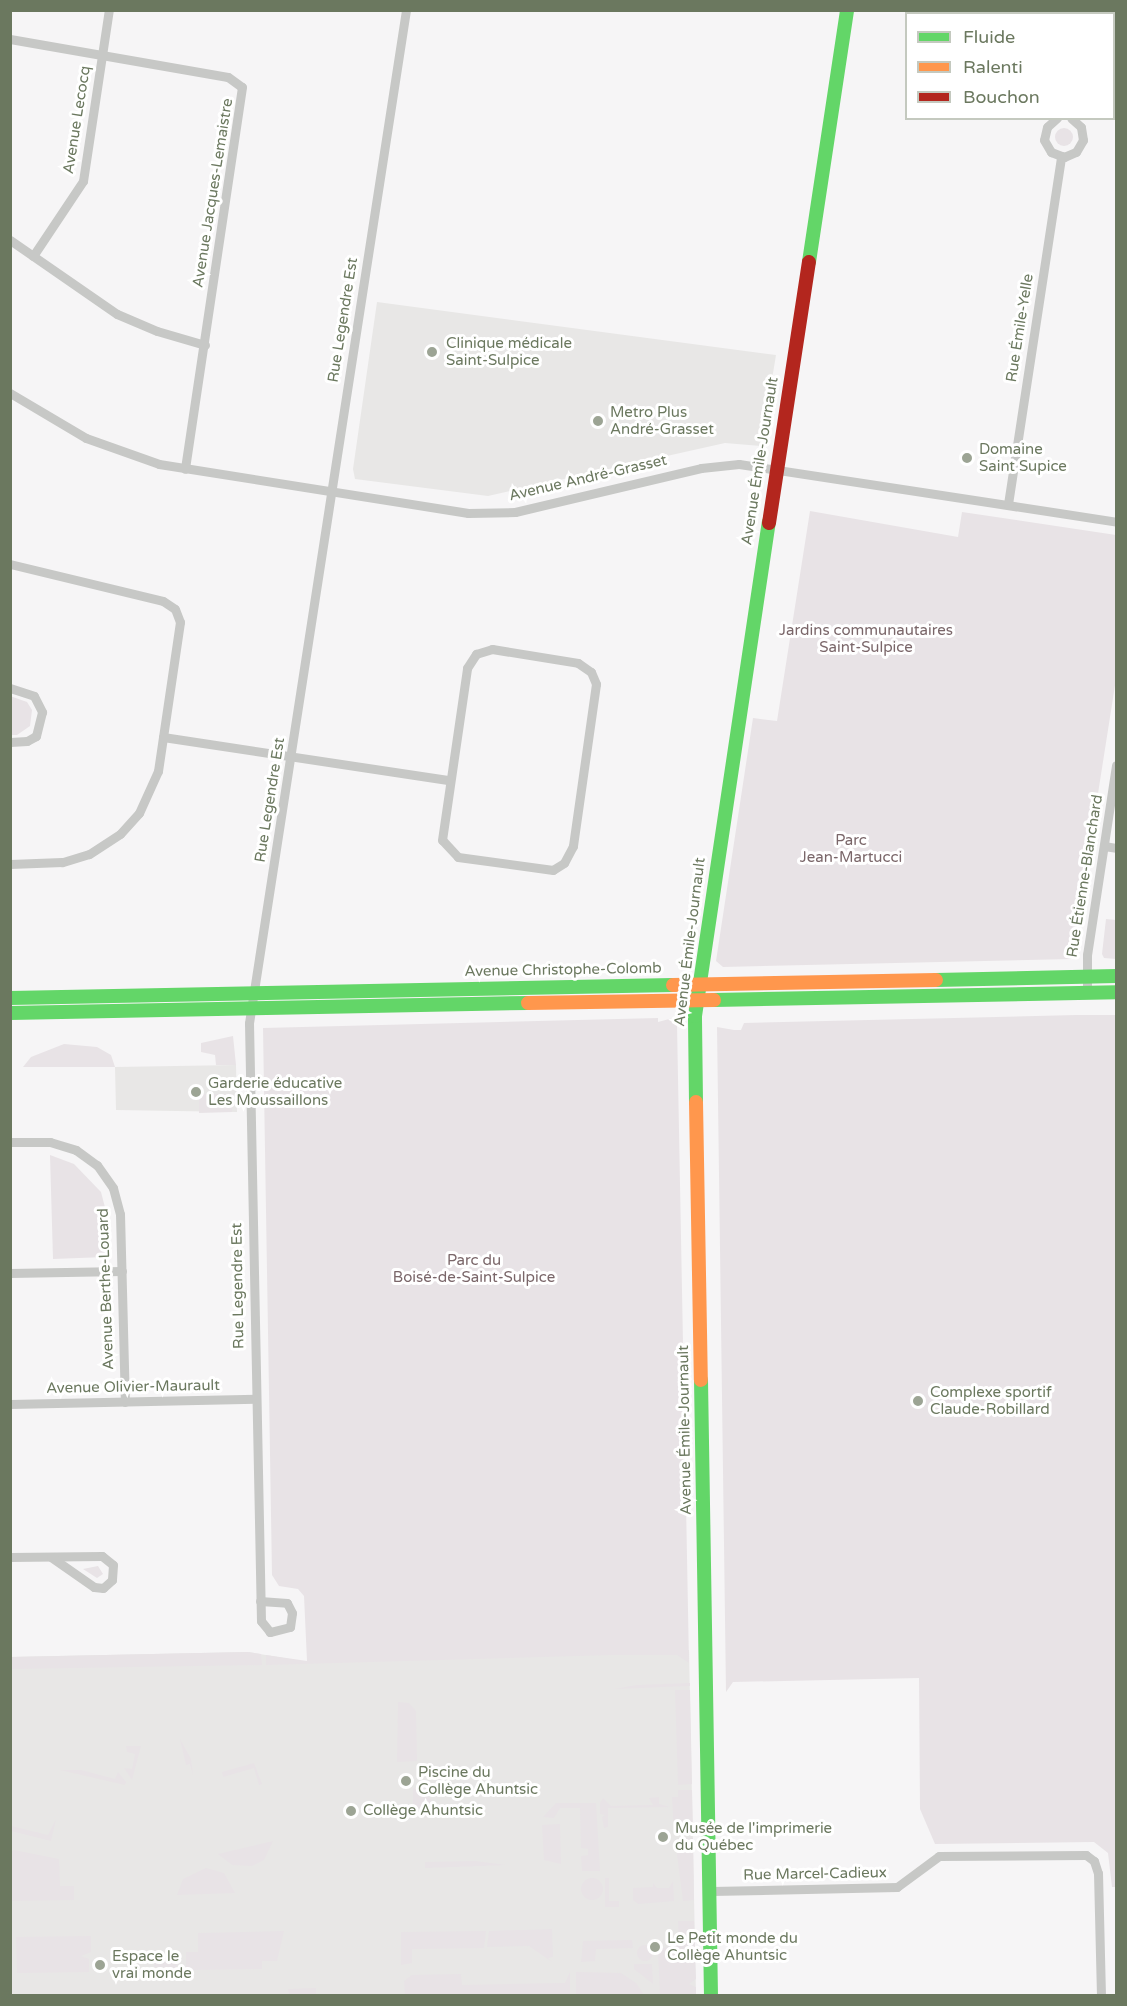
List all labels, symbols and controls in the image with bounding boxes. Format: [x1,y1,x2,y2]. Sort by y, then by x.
legend [905,12,1115,120]
text: Fluide [963,26,1015,48]
text: Ralenti [963,56,1023,78]
street label: Avenue Lecocq [60,65,94,175]
text: Bouchon [963,86,1040,108]
street label: Avenue Jacques-Lemaistre [189,97,237,289]
street label: Rue Legendre Est [324,256,362,384]
street label: Rue Émile-Yelle [1003,273,1037,383]
place label: Clinique médicale Saint-Sulpice [446,334,572,369]
marker: Clinique médicale Saint-Sulpice [423,343,441,361]
street label: Avenue Émile-Journault [738,376,782,546]
place label: Metro Plus André-Grasset [610,403,714,438]
marker: Metro Plus André-Grasset [591,414,605,428]
place label: Domaine Saint Supice [979,440,1067,475]
street label: Avenue André-Grasset [507,451,669,505]
marker: Domaine Saint Supice [960,451,974,465]
park label: Jardins communautaires Saint-Sulpice [779,621,953,656]
street label: Rue Legendre Est [251,736,289,864]
street label: Rue Étienne-Blanchard [1063,793,1107,959]
park label: Parc Jean-Martucci [800,831,902,866]
street label: Avenue Émile-Journault [671,857,709,1027]
street label: Avenue Christophe-Colomb [464,959,662,981]
place label: Garderie éducative Les Moussaillons [208,1074,342,1109]
marker: Garderie éducative Les Moussaillons [189,1085,203,1099]
street label: Avenue Berthe-Louard [94,1208,118,1370]
street label: Rue Legendre Est [228,1223,248,1349]
park label: Parc du Boisé-de-Saint-Sulpice [393,1251,555,1286]
street label: Avenue Émile-Journault [675,1345,695,1515]
street label: Avenue Olivier-Maurault [46,1376,220,1398]
place label: Complexe sportif Claude-Robillard [930,1383,1052,1418]
marker: Complexe sportif Claude-Robillard [911,1394,925,1408]
place label: Piscine du Collège Ahuntsic [418,1763,538,1798]
marker: Piscine du Collège Ahuntsic [399,1774,413,1788]
place label: Collège Ahuntsic [363,1802,483,1820]
marker: Collège Ahuntsic [344,1804,358,1818]
place label: Musée de l'imprimerie du Québec [675,1819,832,1854]
marker: Musée de l'imprimerie du Québec [656,1830,670,1844]
street label: Rue Marcel-Cadieux [743,1864,887,1884]
place label: Le Petit monde du Collège Ahuntsic [667,1929,798,1964]
marker: Le Petit monde du Collège Ahuntsic [648,1940,662,1954]
place label: Espace le vrai monde [112,1947,192,1982]
marker: Espace le vrai monde [93,1958,107,1972]

